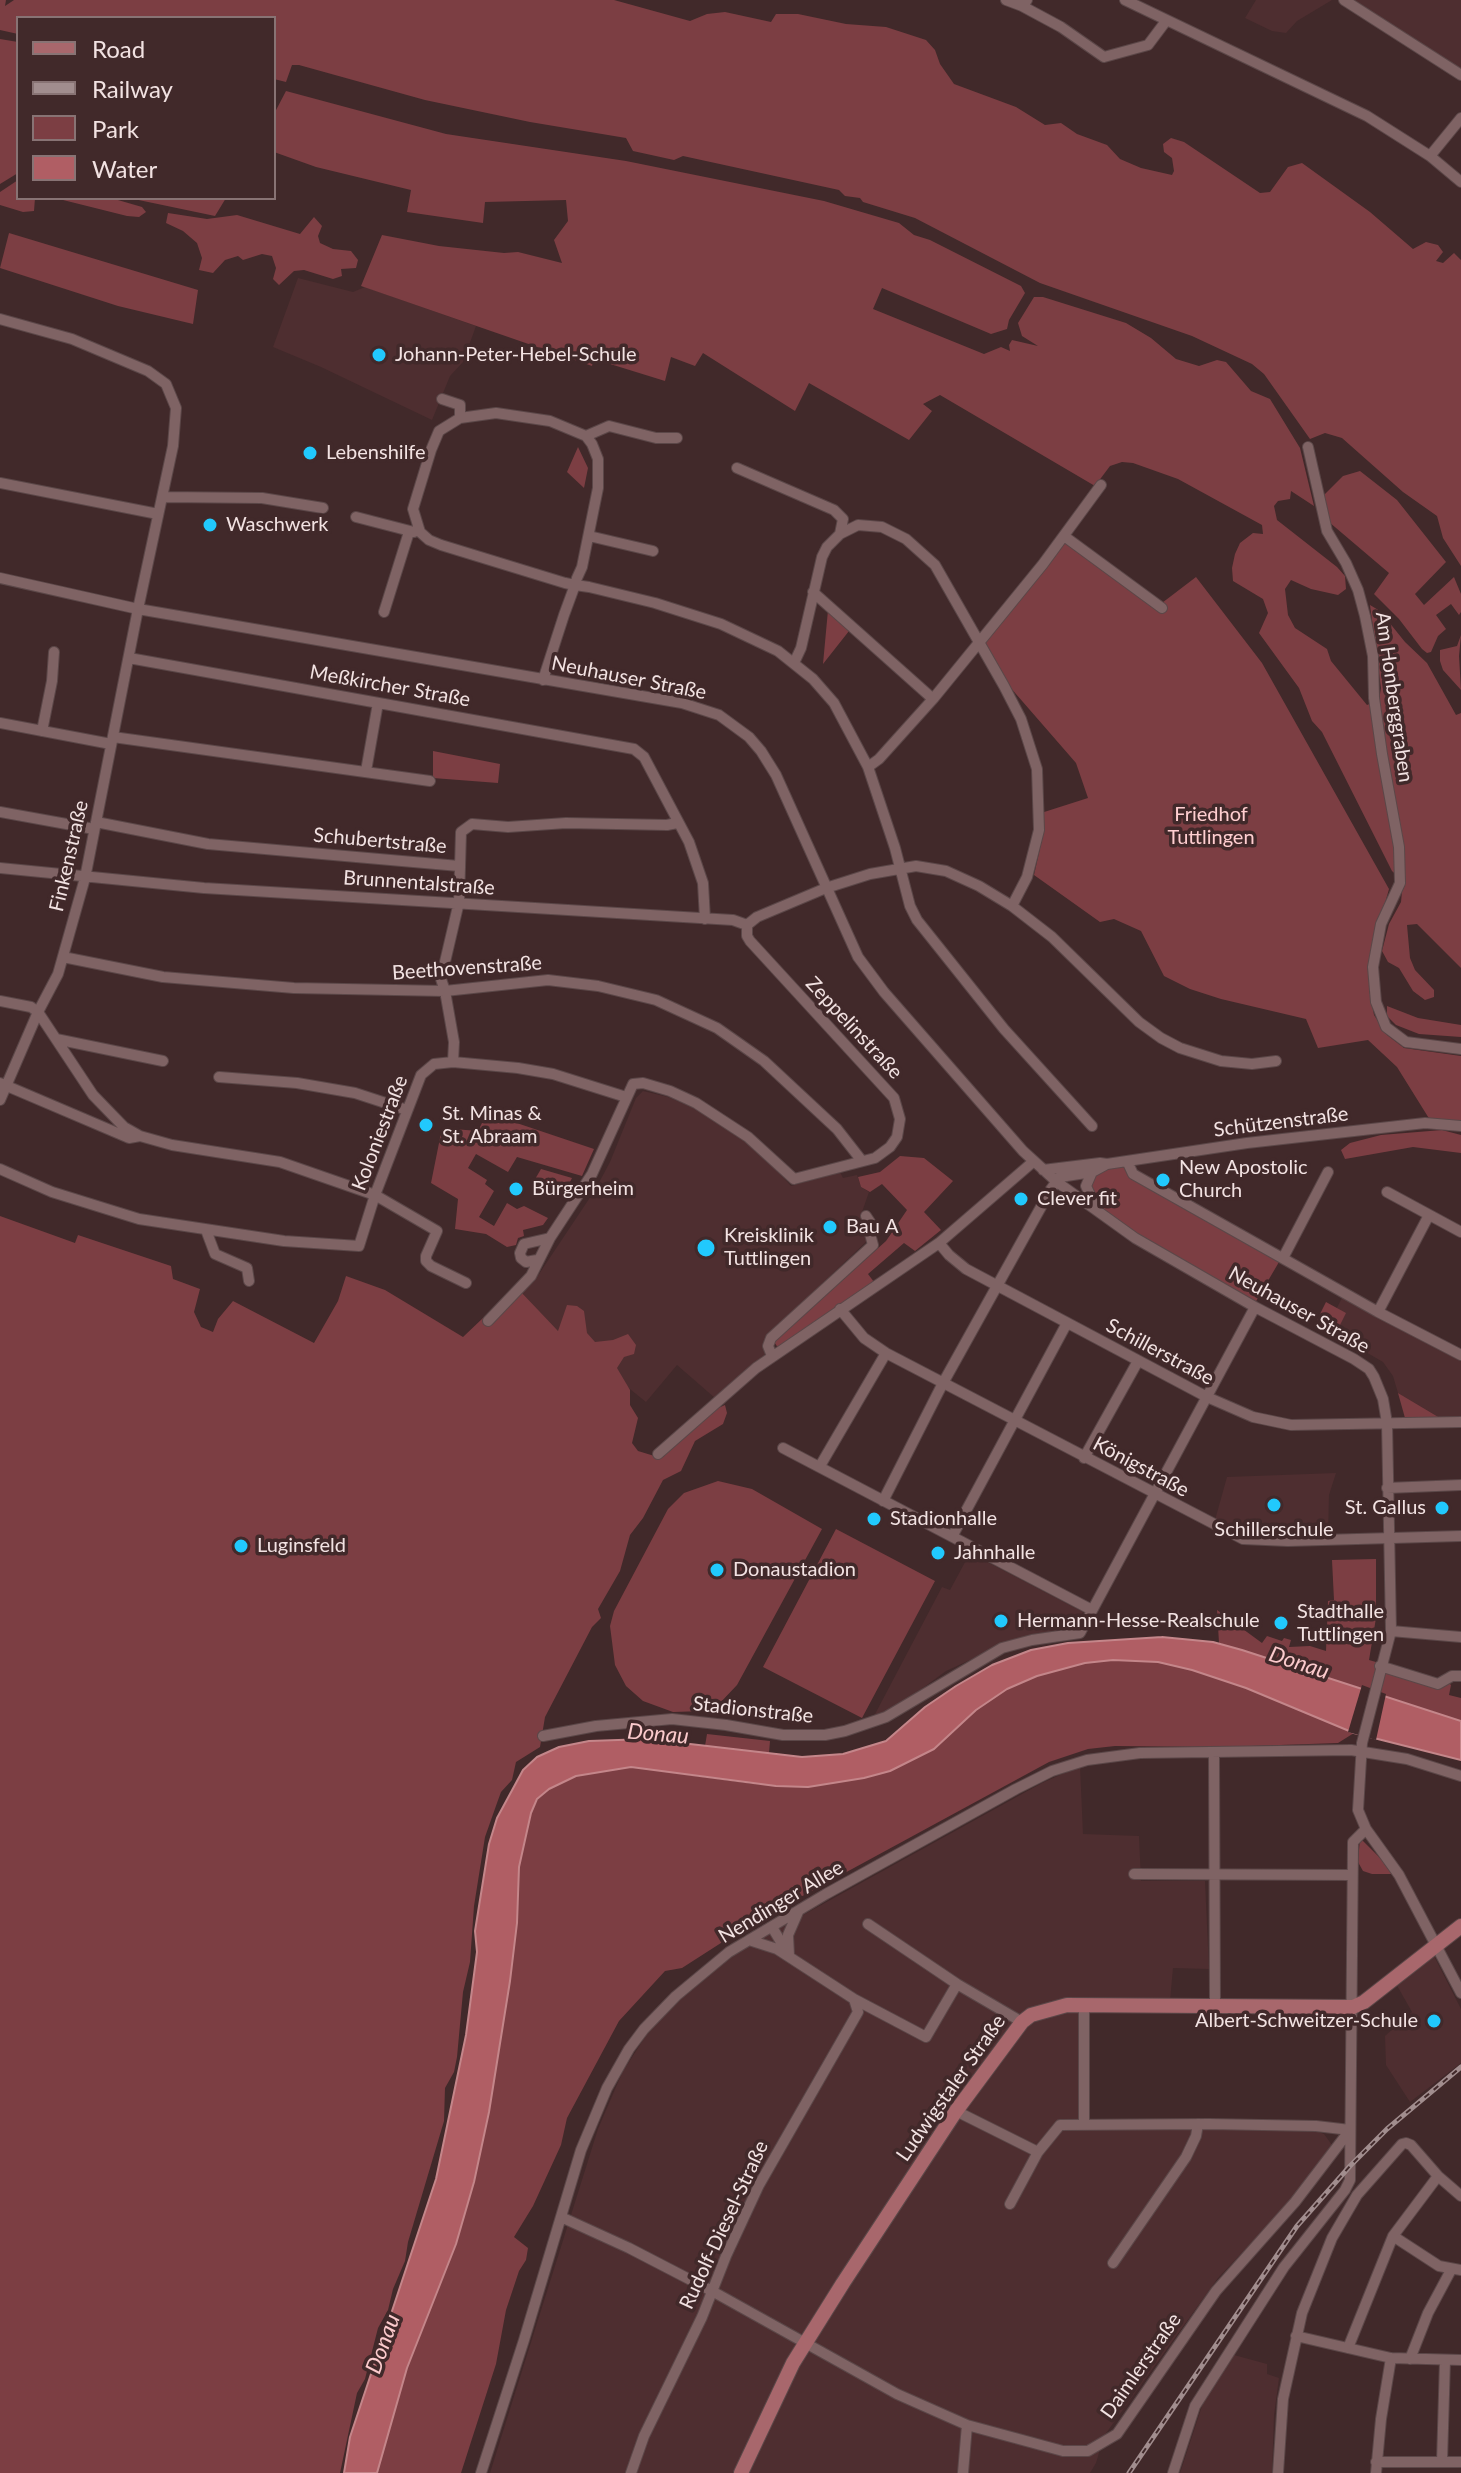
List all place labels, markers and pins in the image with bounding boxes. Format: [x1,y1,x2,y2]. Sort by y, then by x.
place label: Johann-Peter-Hebel-Schule [395,343,637,367]
marker: Johann-Peter-Hebel-Schule [370,346,388,364]
place label: Lebenshilfe [326,441,426,465]
marker: Lebenshilfe [301,444,319,462]
place label: Waschwerk [226,513,328,537]
marker: Waschwerk [201,516,219,534]
place label: St. Minas & St. Abraam [442,1102,542,1149]
marker: St. Minas & St. Abraam [417,1116,435,1134]
place label: New Apostolic Church [1179,1156,1307,1203]
marker: New Apostolic Church [1154,1171,1172,1189]
place label: Bürgerheim [532,1177,634,1201]
marker: Bürgerheim [507,1180,525,1198]
place label: Clever fit [1037,1187,1117,1211]
marker: Clever fit [1012,1190,1030,1208]
place label: Bau A [846,1215,899,1239]
marker: Bau A [821,1218,839,1236]
place label: Kreisklinik Tuttlingen [724,1224,814,1271]
marker: Kreisklinik Tuttlingen [695,1237,717,1259]
marker: Schillerschule [1265,1496,1283,1514]
place label: St. Gallus [1345,1496,1426,1520]
marker: St. Gallus [1433,1499,1451,1517]
place label: Stadionhalle [890,1507,997,1531]
marker: Stadionhalle [865,1510,883,1528]
place label: Schillerschule [1214,1518,1334,1542]
place label: Luginsfeld [257,1534,346,1558]
marker: Luginsfeld [232,1537,250,1555]
place label: Jahnhalle [954,1541,1035,1565]
marker: Jahnhalle [929,1544,947,1562]
place label: Donaustadion [733,1558,856,1582]
marker: Donaustadion [708,1561,726,1579]
place label: Stadthalle Tuttlingen [1297,1600,1384,1647]
place label: Hermann-Hesse-Realschule [1017,1609,1260,1633]
marker: Hermann-Hesse-Realschule [992,1612,1010,1630]
marker: Stadthalle Tuttlingen [1272,1614,1290,1632]
place label: Albert-Schweitzer-Schule [1195,2009,1418,2033]
marker: Albert-Schweitzer-Schule [1425,2012,1443,2030]

